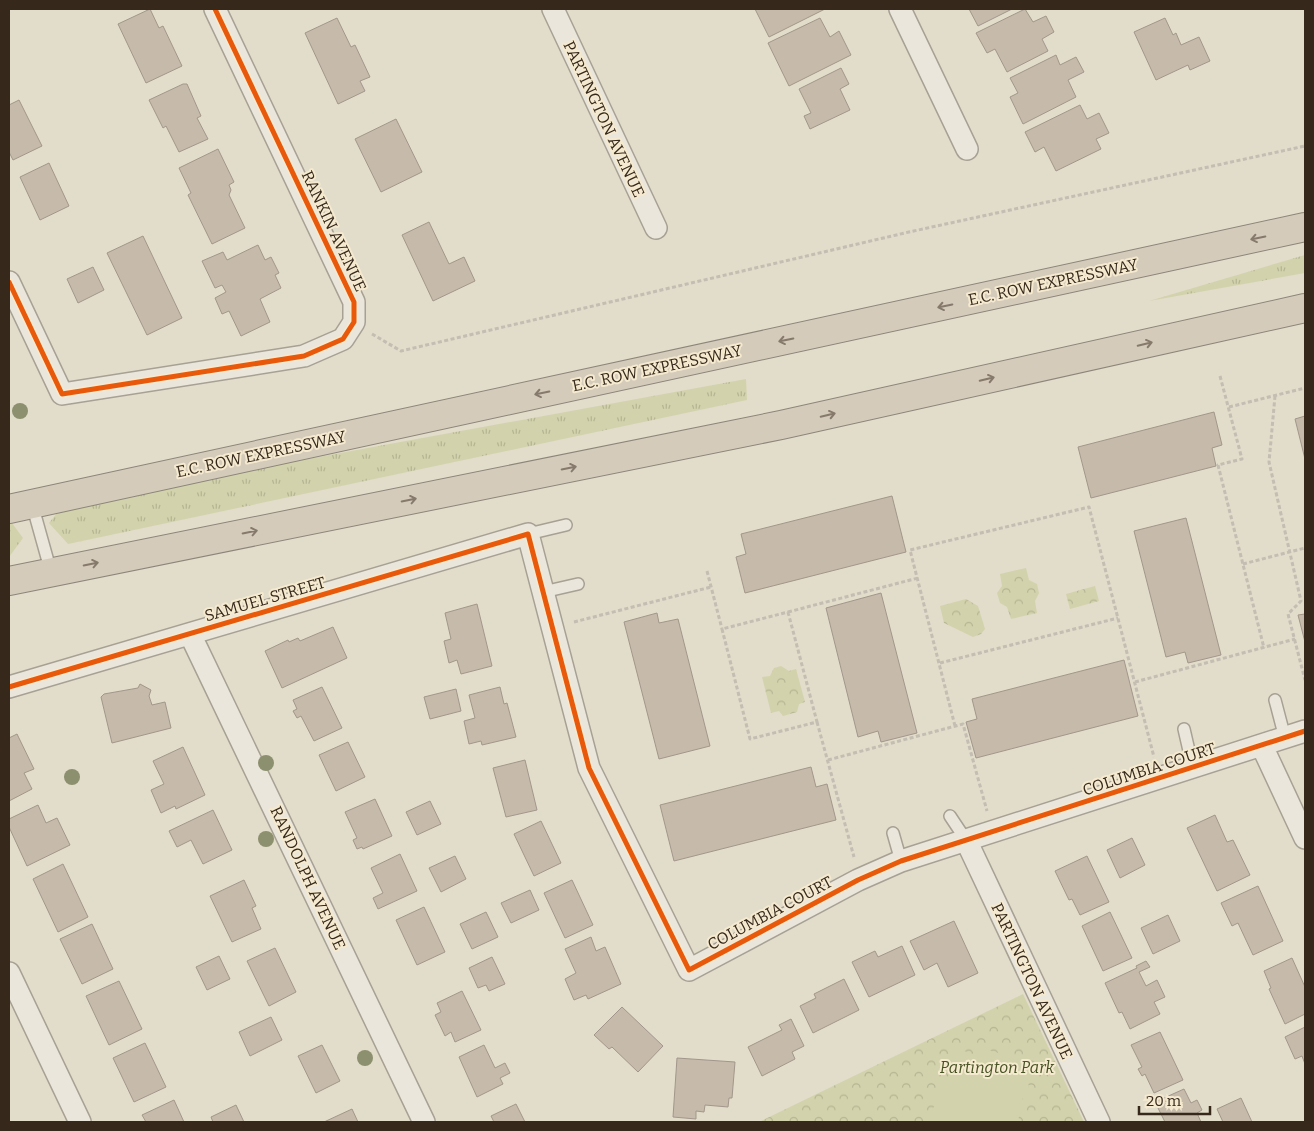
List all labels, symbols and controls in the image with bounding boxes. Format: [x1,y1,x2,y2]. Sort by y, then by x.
street label: PARTINGTON AVENUE [559,38,649,200]
street label: RANKIN AVENUE [298,168,370,294]
one-way arrow [1250,234,1266,243]
street label: E.C. ROW EXPRESSWAY [966,255,1140,309]
one-way arrow [937,301,953,311]
one-way arrow [779,336,795,345]
one-way arrow [1137,339,1153,348]
street label: E.C. ROW EXPRESSWAY [570,341,744,395]
one-way arrow [978,374,994,383]
one-way arrow [534,389,550,398]
one-way arrow [820,410,836,419]
street label: E.C. ROW EXPRESSWAY [174,427,348,481]
one-way arrow [560,463,576,472]
one-way arrow [401,495,417,504]
one-way arrow [242,527,258,536]
one-way arrow [82,559,98,568]
street label: SAMUEL STREET [202,573,328,625]
street label: COLUMBIA COURT [1080,739,1218,799]
street label: RANDOLPH AVENUE [266,803,350,953]
street label: COLUMBIA COURT [704,872,836,954]
street label: PARTINGTON AVENUE [987,900,1077,1062]
park label: Partington Park [940,1058,1055,1077]
scale bar [1139,1084,1210,1116]
text: 20 m [1146,1092,1182,1110]

